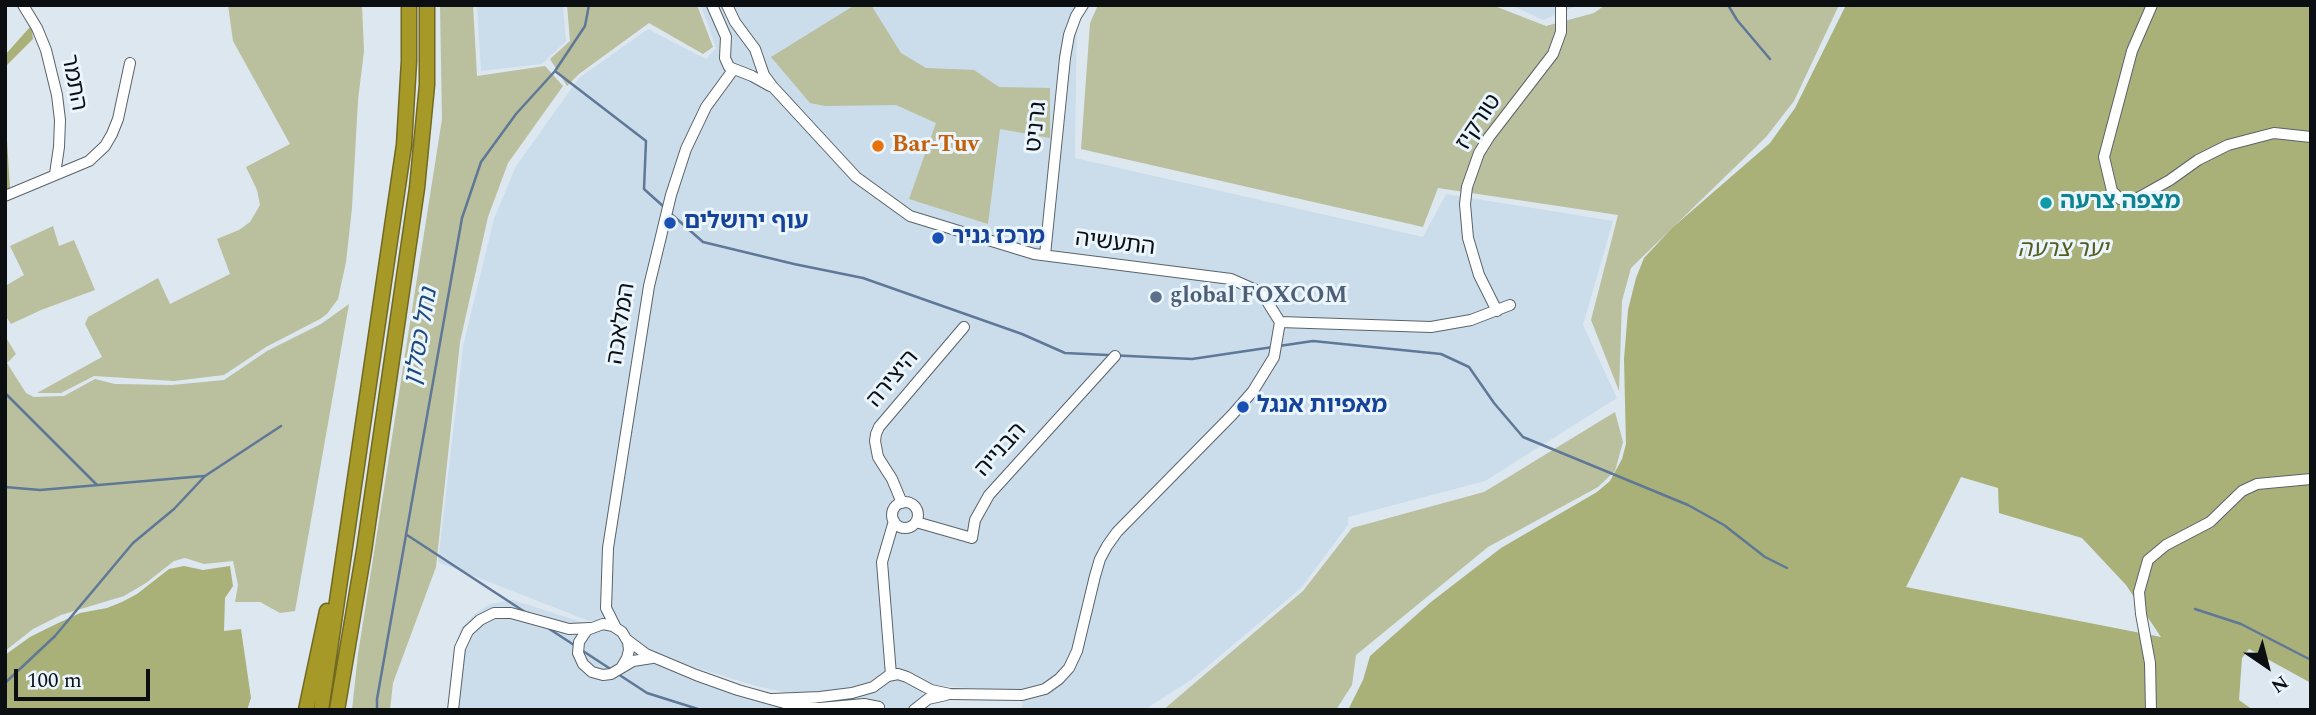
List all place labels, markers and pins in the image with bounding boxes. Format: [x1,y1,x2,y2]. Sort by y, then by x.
place label: Bar-Tuv [892,132,979,160]
marker: Bar-Tuv [870,138,886,154]
place label: מצפה צרעה [2060,189,2180,217]
marker: מצפה צרעה [2038,195,2054,211]
place label: עוף ירושלים [684,209,808,237]
marker: עוף ירושלים [662,215,678,231]
place label: מרכז גניר [952,224,1045,252]
marker: מרכז גניר [930,230,946,246]
place label: global FOXCOM [1170,283,1347,311]
marker: global FOXCOM [1148,289,1164,305]
place label: מאפיות אנגל [1257,393,1387,421]
marker: מאפיות אנגל [1235,399,1251,415]

